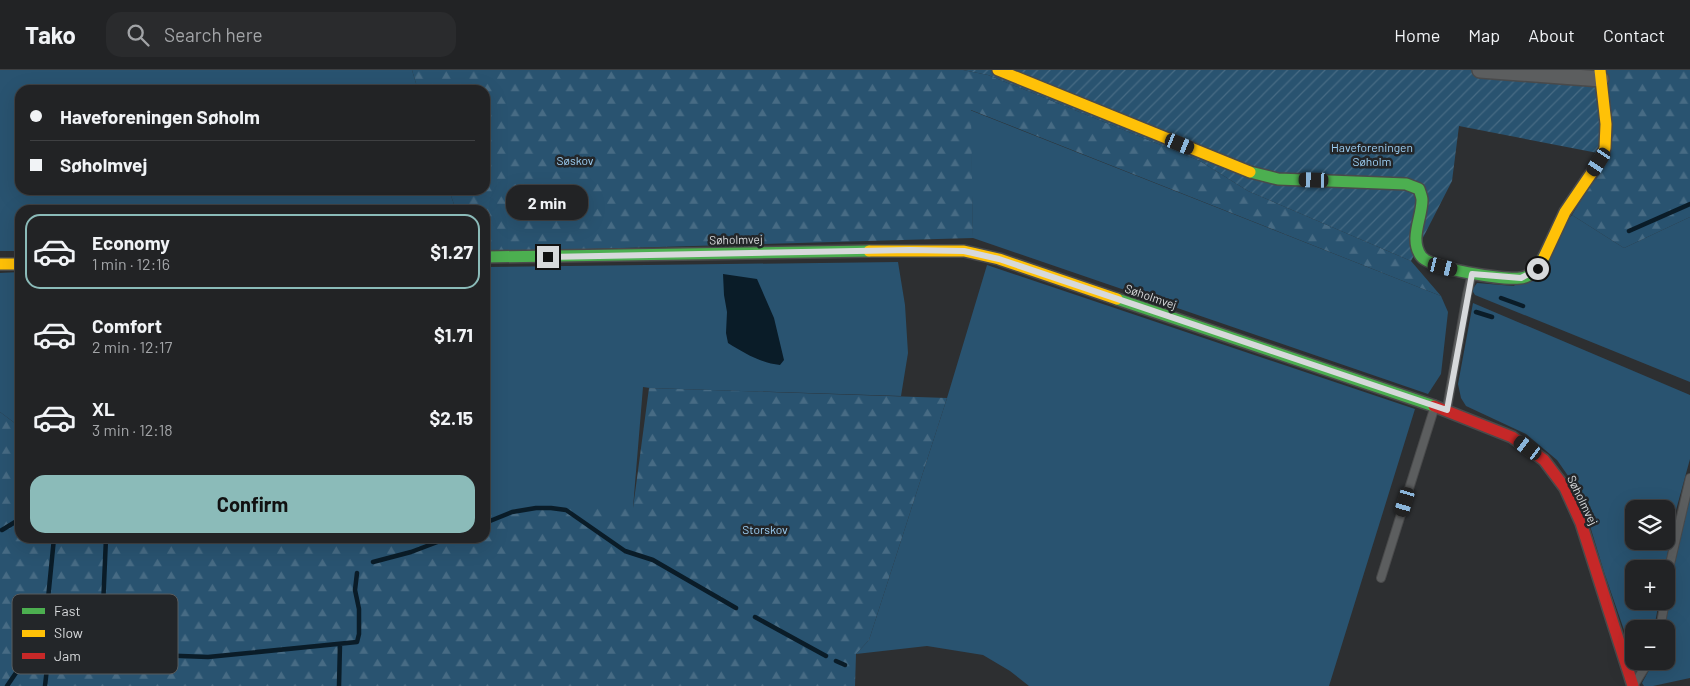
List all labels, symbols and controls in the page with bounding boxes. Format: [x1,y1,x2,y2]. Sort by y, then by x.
search box [106,12,456,57]
text: Tako [25,20,76,49]
icon: search [124,21,152,49]
text: Search here [164,23,263,46]
text: Home [1394,24,1440,46]
text: Map [1468,24,1500,46]
text: About [1528,24,1575,46]
text: Contact [1603,24,1665,46]
text: Haveforeningen Søholm [60,105,260,128]
car [1163,131,1196,157]
park label: Haveforeningen Søholm [1331,140,1413,168]
car [1584,145,1613,179]
text: Søholmvej [60,153,147,176]
park label: Søskov [557,153,594,167]
car [1298,172,1329,188]
callout: 2 min [507,184,589,220]
text: 2 min [528,193,566,212]
icon: car [32,229,77,274]
text: Economy [92,231,170,254]
street label: Søholmvej [709,232,763,246]
text: $1.27 [430,240,473,263]
route end [537,246,559,268]
text: 1 min · 12:16 [92,254,170,273]
car [1426,256,1459,278]
route start [1527,258,1549,280]
street label: Søholmvej [1123,281,1179,311]
icon: car [32,312,77,357]
text: Comfort [92,314,162,337]
text: $1.71 [434,323,473,346]
text: 2 min · 12:17 [92,337,172,356]
icon: car [32,395,77,440]
text: XL [92,397,115,420]
text: $2.15 [429,406,473,429]
text: 3 min · 12:18 [92,420,173,439]
car [1511,433,1544,463]
street label: Søholmvej [1565,473,1601,527]
button: Confirm [30,475,475,533]
car [1393,485,1416,519]
map controls [1625,500,1675,670]
button: layers [1625,500,1675,550]
park label: Storskov [742,522,788,536]
button: + [1625,560,1675,610]
legend [12,594,178,674]
text: Fast [54,602,80,619]
button: − [1625,620,1675,670]
text: Slow [54,624,83,641]
text: Jam [54,647,81,664]

